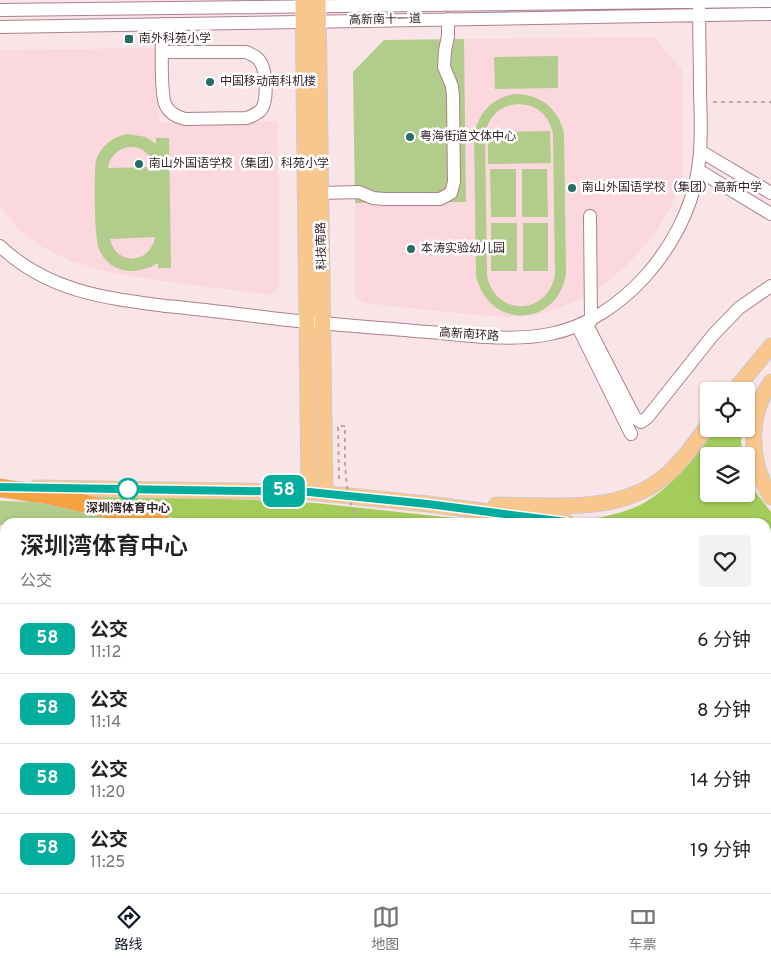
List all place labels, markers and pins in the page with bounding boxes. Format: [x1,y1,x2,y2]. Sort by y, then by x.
place label: 南外科苑小学 [139,31,211,47]
marker: 南外科苑小学 [123,33,135,45]
place label: 中国移动南科机楼 [220,74,316,90]
marker: 中国移动南科机楼 [204,76,216,88]
place label: 粤海街道文体中心 [420,129,516,145]
marker: 粤海街道文体中心 [404,131,416,143]
place label: 南山外国语学校（集团）科苑小学 [149,156,329,172]
marker: 南山外国语学校（集团）科苑小学 [133,158,145,170]
place label: 南山外国语学校（集团）高新中学 [582,180,762,196]
marker: 南山外国语学校（集团）高新中学 [566,182,578,194]
place label: 本涛实验幼儿园 [421,241,505,257]
marker: 本涛实验幼儿园 [405,243,417,255]
marker: 深圳湾体育中心 [117,478,139,500]
place label: 深圳湾体育中心 [86,501,170,517]

